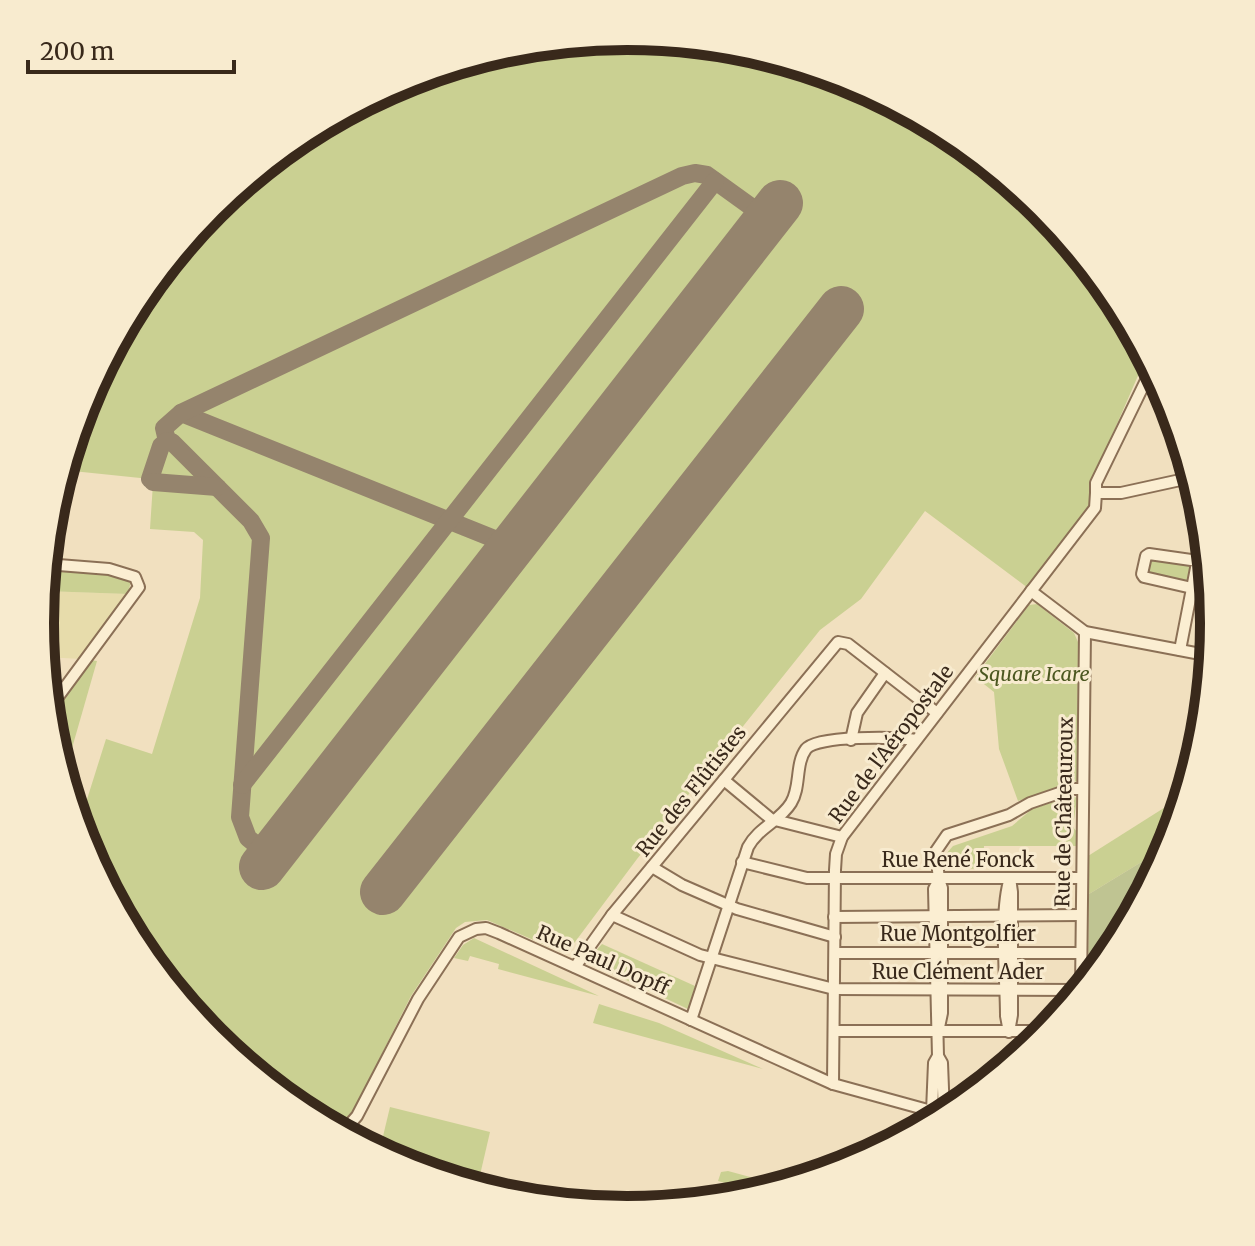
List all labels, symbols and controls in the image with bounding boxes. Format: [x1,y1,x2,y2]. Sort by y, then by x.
scale bar [28,24,234,74]
text: 200 m [40,36,115,67]
street label: Rue de l'Aéropostale [823,660,958,828]
park label: Square Icare [978,661,1090,686]
street label: Rue de Châteauroux [1049,716,1078,908]
street label: Rue des Flûtistes [630,720,751,861]
street label: Rue René Fonck [882,847,1035,872]
street label: Rue Paul Dopff [533,919,675,1001]
street label: Rue Montgolfier [880,921,1036,946]
street label: Rue Clément Ader [872,959,1044,984]

